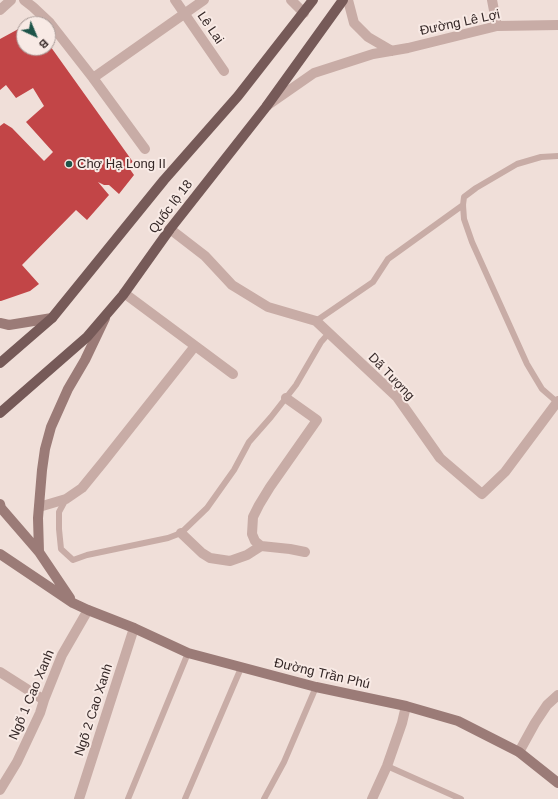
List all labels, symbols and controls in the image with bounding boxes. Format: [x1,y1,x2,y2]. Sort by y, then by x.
street label: Đường Lê Lợi [419,7,501,39]
street label: Lê Lai [193,9,227,47]
north arrow [16,16,56,56]
text: B [37,37,51,51]
place label: Chợ Hạ Long II [77,156,166,172]
marker: Chợ Hạ Long II [64,159,74,169]
street label: Quốc lộ 18 [146,177,196,237]
street label: Dã Tượng [365,350,417,404]
street label: Ngõ 1 Cao Xanh [6,648,58,742]
street label: Đường Trần Phú [273,655,371,693]
street label: Ngõ 2 Cao Xanh [72,662,116,758]

